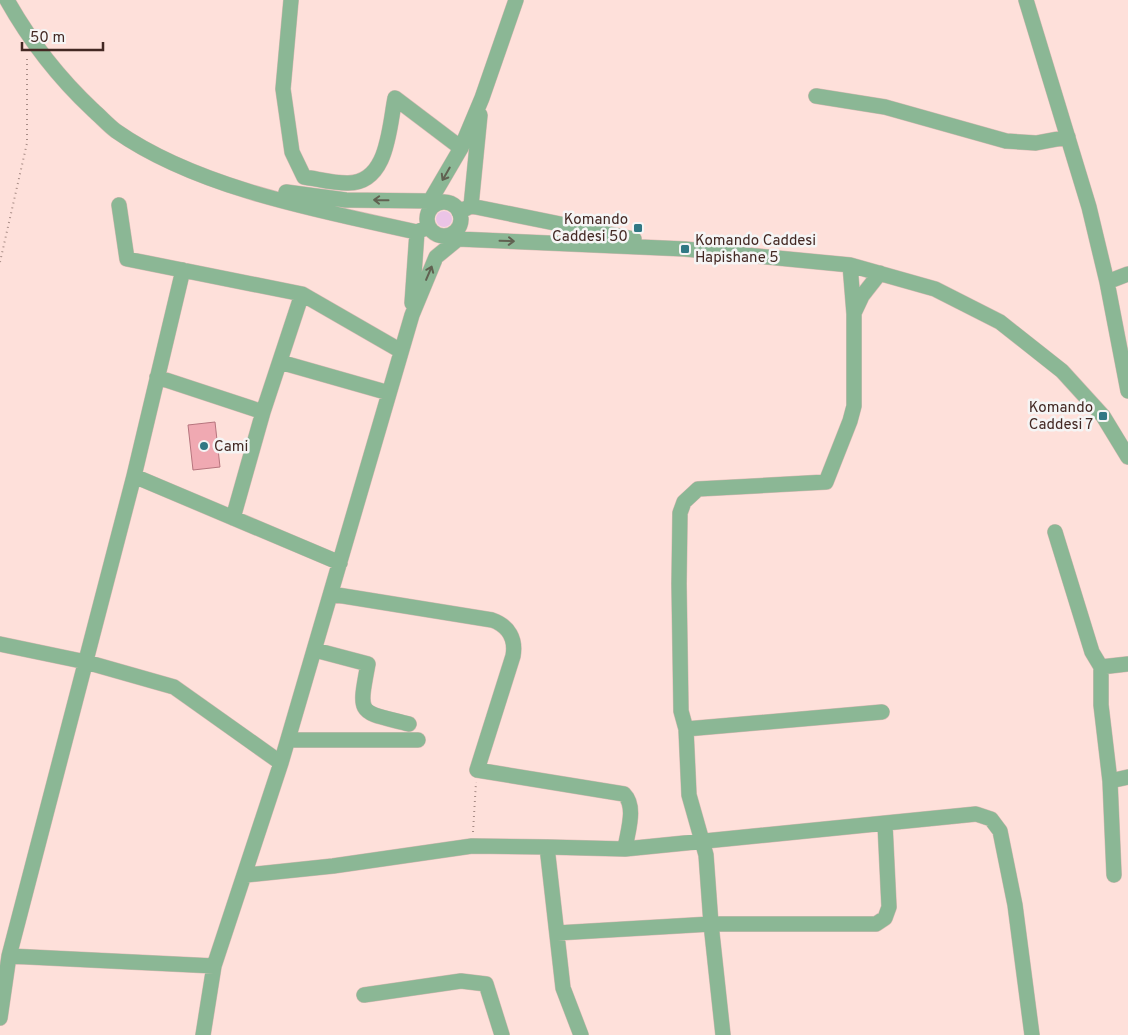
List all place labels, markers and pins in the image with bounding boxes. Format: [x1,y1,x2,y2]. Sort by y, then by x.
place label: Komando Caddesi 50 [552,211,628,247]
marker: Komando Caddesi 50 [632,222,644,234]
place label: Komando Caddesi Hapishane 5 [695,232,816,268]
marker: Komando Caddesi Hapishane 5 [679,243,691,255]
place label: Komando Caddesi 7 [1029,399,1093,435]
marker: Komando Caddesi 7 [1097,410,1109,422]
place label: Cami [214,438,248,457]
marker: Cami [198,440,210,452]

